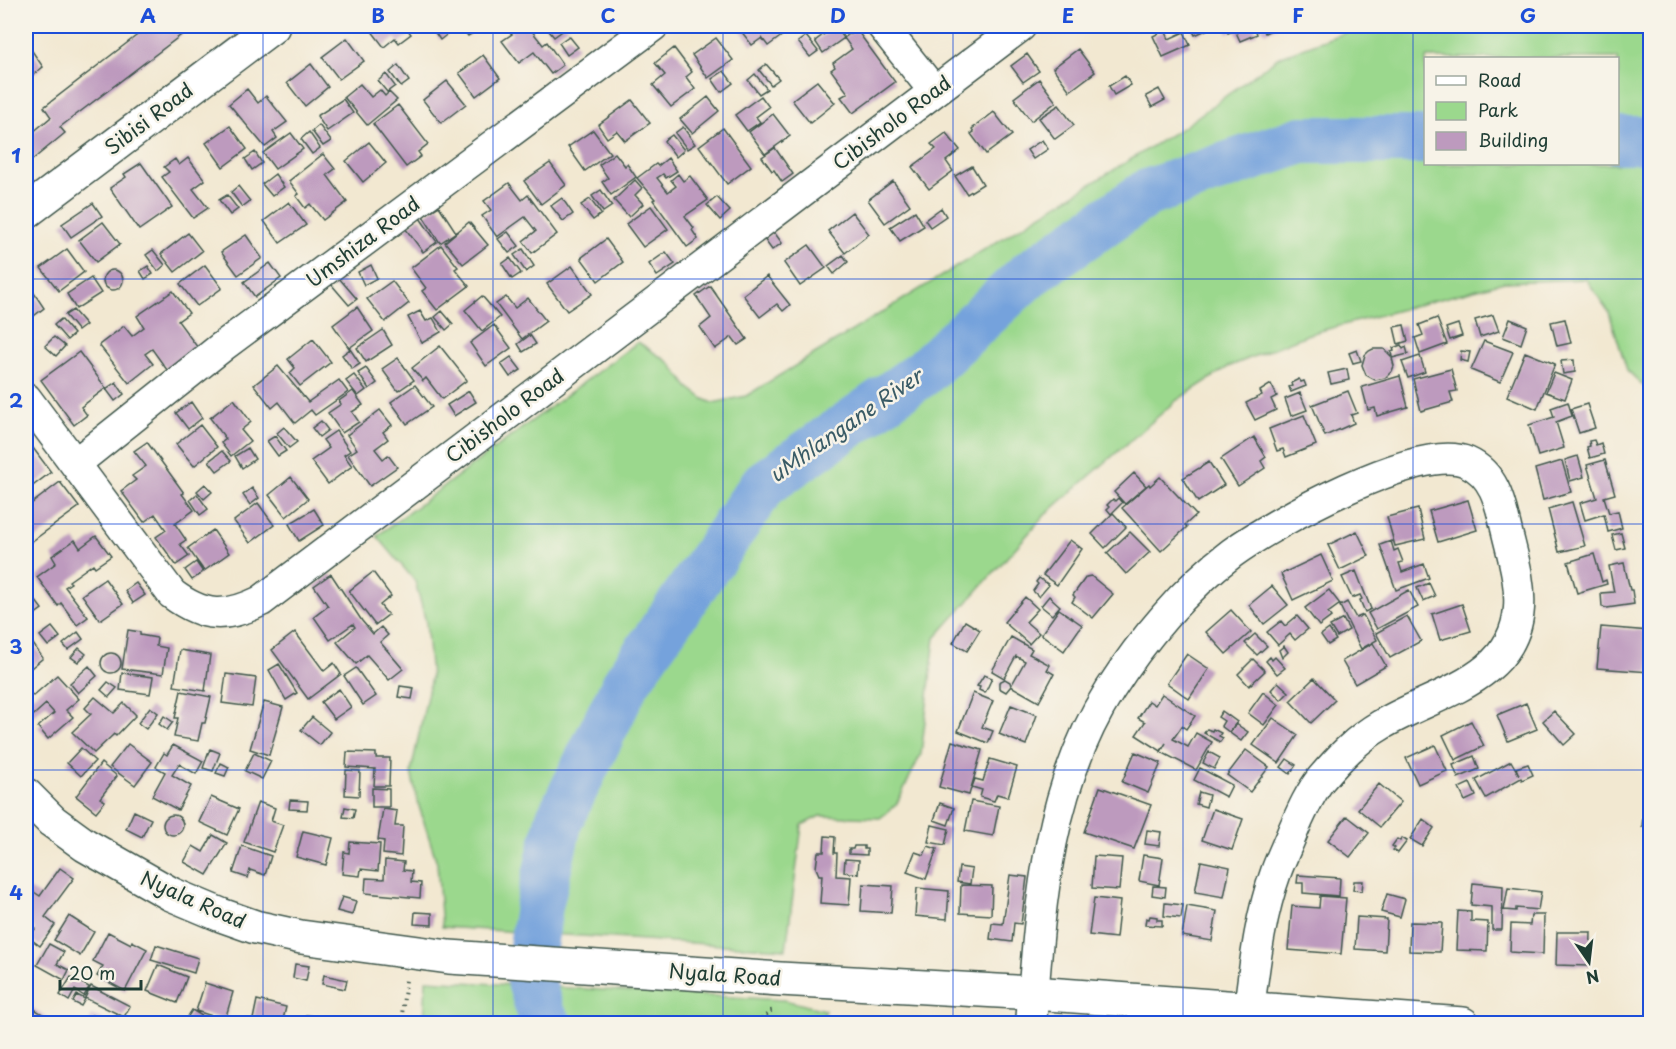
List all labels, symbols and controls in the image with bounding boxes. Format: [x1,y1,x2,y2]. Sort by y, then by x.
text: A [140,0,156,30]
text: B [371,0,385,30]
text: C [600,0,616,30]
text: D [830,0,846,30]
text: E [1062,0,1074,30]
text: F [1292,0,1304,30]
text: G [1520,0,1536,30]
legend [1424,57,1619,165]
text: Road [1478,66,1522,93]
street label: Cibisholo Road [826,68,957,177]
street label: Sibisi Road [98,75,199,162]
text: Park [1478,96,1518,123]
text: Building [1478,126,1548,153]
text: 1 [11,140,21,170]
street label: Umshiza Road [299,188,426,294]
water label: uMhlangane River [762,358,930,489]
street label: Cibisholo Road [439,361,570,470]
text: 2 [9,385,23,415]
text: 3 [9,631,23,661]
street label: Nyala Road [136,862,251,936]
text: 4 [9,877,23,907]
north arrow [1559,932,1619,992]
scale bar [60,953,141,991]
street label: Nyala Road [668,955,782,993]
text: 20 m [69,959,115,986]
text: N [1584,964,1602,991]

